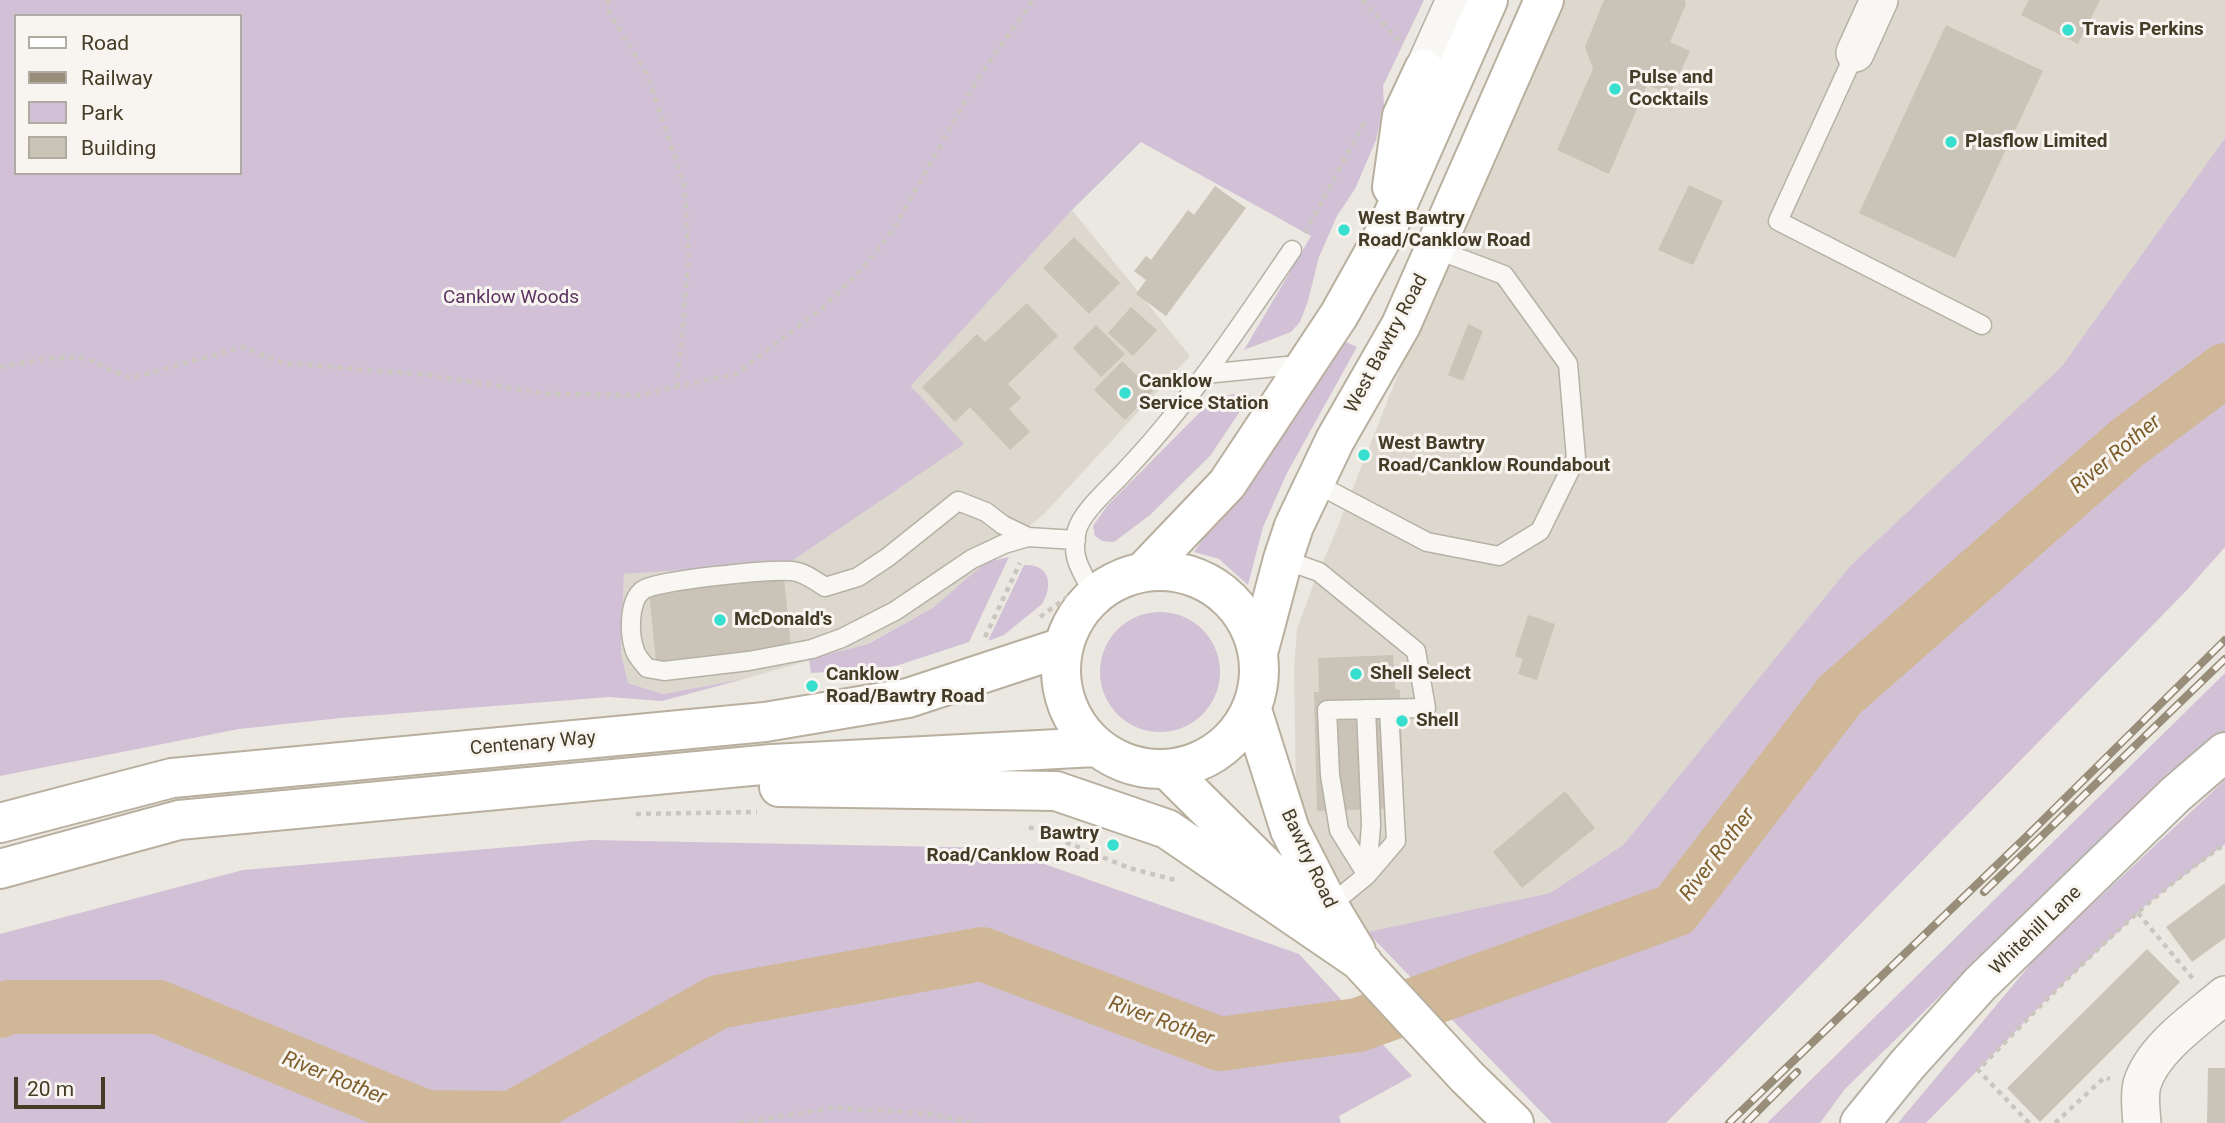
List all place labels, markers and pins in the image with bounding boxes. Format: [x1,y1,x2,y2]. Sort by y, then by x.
place label: Travis Perkins [2082,19,2204,41]
marker: Travis Perkins [2060,22,2076,38]
place label: Pulse and Cocktails [1629,67,1713,111]
marker: Pulse and Cocktails [1607,81,1623,97]
place label: Plasflow Limited [1965,131,2107,153]
marker: Plasflow Limited [1943,134,1959,150]
place label: West Bawtry Road/Canklow Road [1358,208,1530,252]
marker: West Bawtry Road/Canklow Road [1336,222,1352,238]
place label: Canklow Service Station [1139,371,1269,415]
marker: Canklow Service Station [1117,385,1133,401]
place label: West Bawtry Road/Canklow Roundabout [1378,433,1610,477]
marker: West Bawtry Road/Canklow Roundabout [1356,447,1372,463]
place label: McDonald's [734,609,832,631]
marker: McDonald's [712,612,728,628]
place label: Shell Select [1370,663,1471,685]
place label: Canklow Road/Bawtry Road [826,664,985,708]
marker: Shell Select [1348,666,1364,682]
marker: Canklow Road/Bawtry Road [804,678,820,694]
place label: Shell [1416,710,1459,732]
marker: Shell [1394,713,1410,729]
place label: Bawtry Road/Canklow Road [927,823,1099,867]
marker: Bawtry Road/Canklow Road [1105,837,1121,853]

